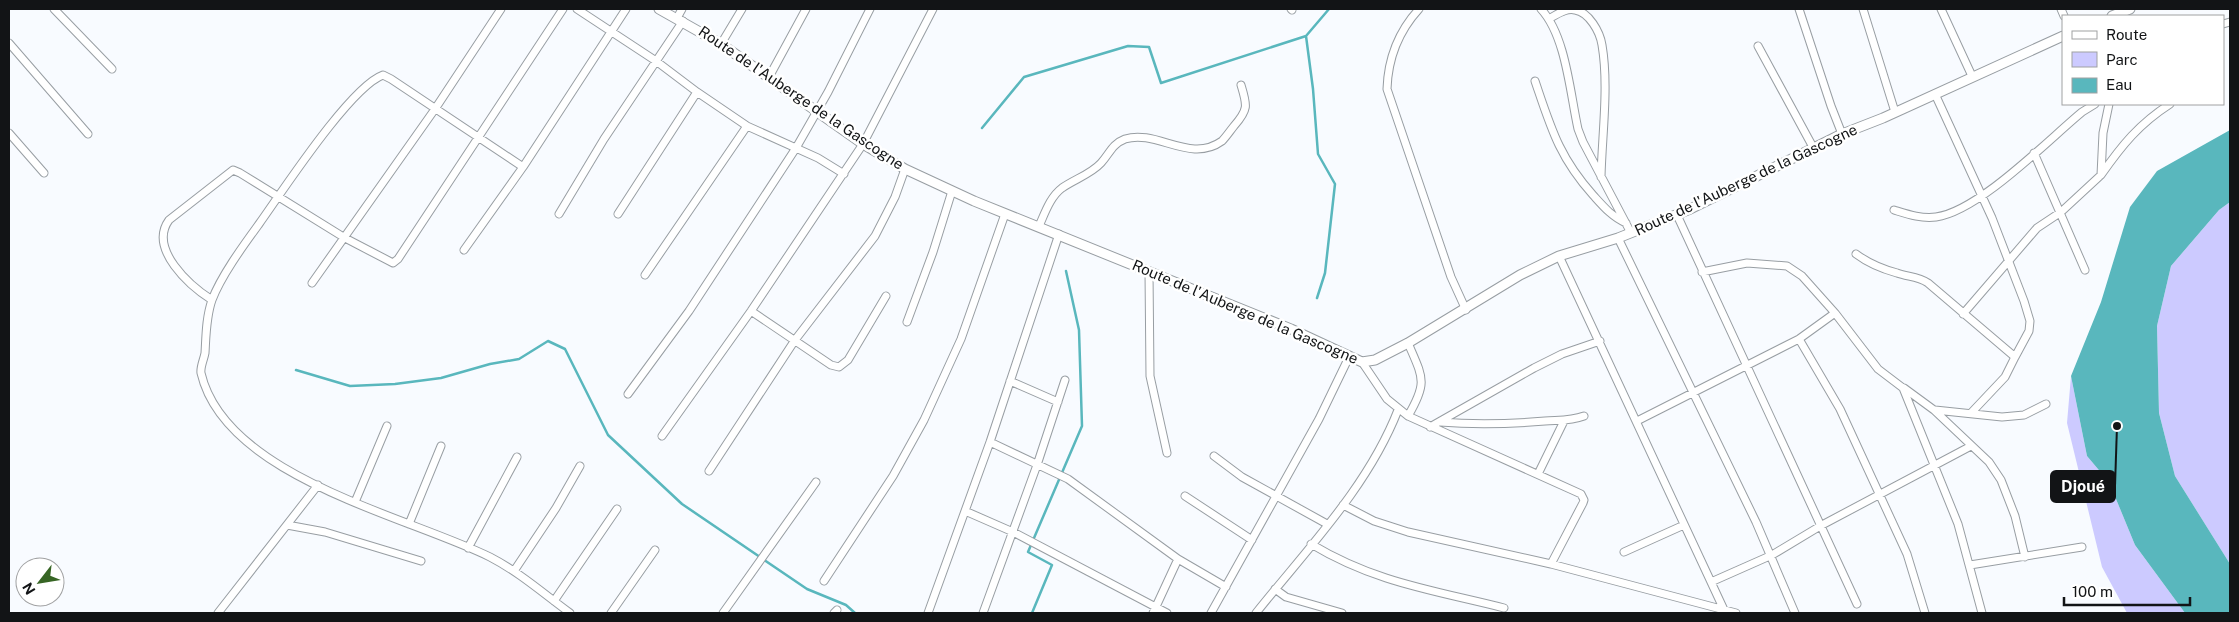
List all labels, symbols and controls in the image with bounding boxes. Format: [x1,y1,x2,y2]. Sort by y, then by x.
legend [2062,15,2224,105]
street label: Route de l'Auberge de la Gascogne [696,22,907,173]
text: Route [2106,26,2147,43]
text: Parc [2106,51,2138,68]
text: Eau [2106,76,2132,93]
street label: Route de l'Auberge de la Gascogne [1632,120,1860,239]
street label: Route de l'Auberge de la Gascogne [1130,256,1361,367]
callout: Djoué [2051,471,2115,502]
text: Djoué [2061,477,2105,496]
north arrow [15,557,65,607]
scale bar [2064,574,2190,606]
text: N [19,580,39,598]
text: 100 m [2072,583,2113,600]

